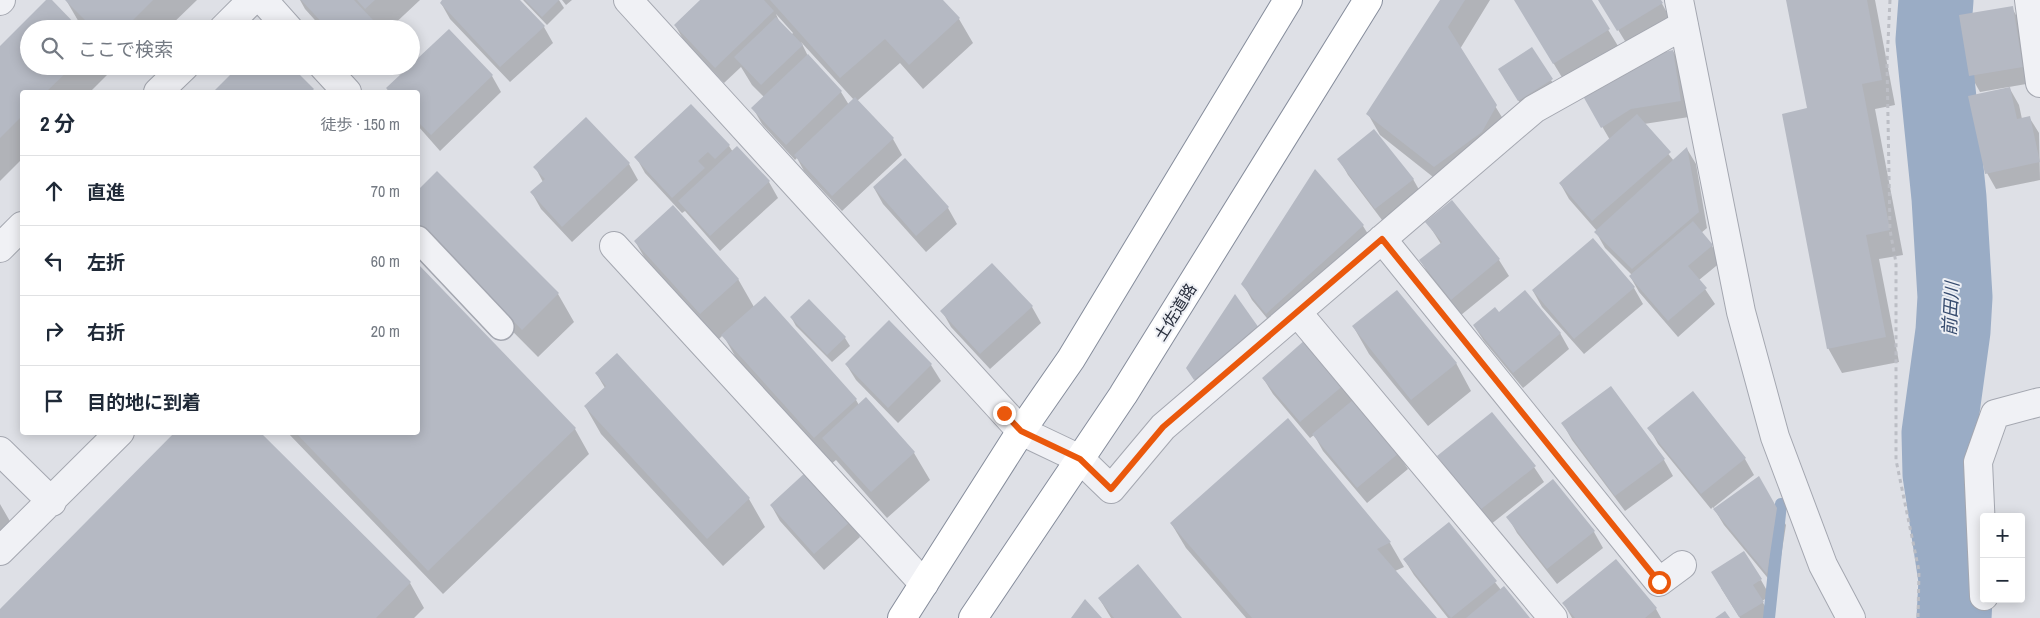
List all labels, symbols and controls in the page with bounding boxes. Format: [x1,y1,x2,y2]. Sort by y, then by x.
search box [20,20,420,75]
icon: search [38,34,66,62]
text: ここで検索 [78,36,173,62]
text: 2 分 [40,109,75,138]
text: 徒歩 · 150 m [321,113,400,135]
icon: ahead [40,177,68,205]
text: 直進 [87,179,125,205]
text: 70 m [371,180,400,202]
icon: left [40,247,68,275]
text: 左折 [87,249,125,275]
text: 60 m [371,250,400,272]
street label: 土佐道路 [1149,279,1201,345]
water label: 前田川 [1937,279,1965,337]
icon: right [40,317,68,345]
text: 右折 [87,319,125,345]
text: 20 m [371,320,400,342]
icon: arrive [40,387,68,415]
text: 目的地に到着 [87,389,201,415]
route end [993,402,1016,425]
map controls [1980,513,2025,603]
button: + [1980,513,2025,558]
button: − [1980,558,2025,603]
route start [1648,571,1671,594]

